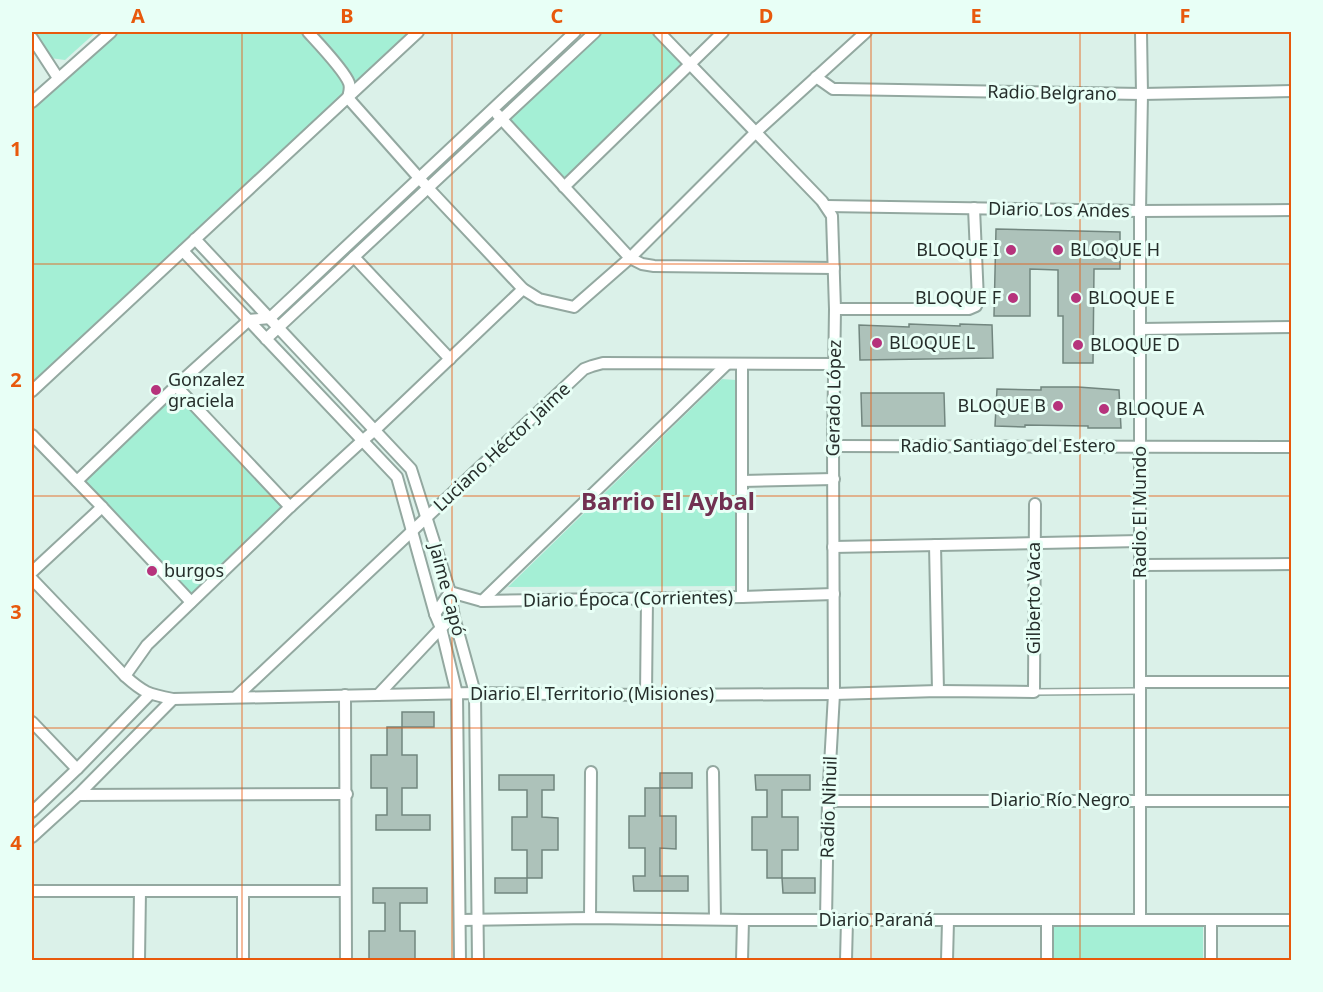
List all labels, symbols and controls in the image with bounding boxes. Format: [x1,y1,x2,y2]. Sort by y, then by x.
text: A [131,2,145,29]
text: B [340,2,354,29]
text: C [551,2,564,29]
text: D [759,2,773,29]
text: E [970,2,982,29]
text: F [1180,2,1190,29]
street label: Radio Belgrano [987,79,1117,105]
text: 1 [10,135,22,162]
street label: Diario Los Andes [988,196,1130,222]
place label: BLOQUE I [916,237,999,261]
place label: BLOQUE H [1070,237,1160,261]
marker: BLOQUE I [1004,243,1018,257]
marker: BLOQUE H [1051,243,1065,257]
place label: BLOQUE F [915,285,1001,309]
place label: BLOQUE E [1088,285,1175,309]
marker: BLOQUE F [1006,291,1020,305]
marker: BLOQUE E [1069,291,1083,305]
place label: BLOQUE L [889,330,975,354]
place label: BLOQUE D [1090,332,1180,356]
marker: BLOQUE L [870,336,884,350]
marker: BLOQUE D [1071,338,1085,352]
street label: Gerado López [820,339,846,457]
text: 2 [10,366,22,393]
place label: Gonzalez graciela [168,367,245,412]
street label: Luciano Héctor Jaime [428,376,575,516]
marker: Gonzalez graciela [149,383,163,397]
place label: BLOQUE B [958,393,1046,417]
place label: BLOQUE A [1116,396,1205,420]
marker: BLOQUE B [1051,399,1065,413]
marker: BLOQUE A [1097,402,1111,416]
street label: Radio Santiago del Estero [900,433,1116,457]
street label: Radio El Mundo [1127,446,1151,578]
district label: Barrio El Aybal [581,484,755,517]
street label: Jaime Capó [424,539,472,639]
street label: Gilberto Vaca [1021,542,1045,654]
place label: burgos [164,558,224,582]
marker: burgos [145,564,159,578]
street label: Diario Época (Corrientes) [523,584,733,612]
text: 3 [10,598,22,625]
street label: Diario El Territorio (Misiones) [470,681,714,705]
street label: Radio Nihuil [814,755,842,859]
street label: Diario Río Negro [990,787,1130,811]
text: 4 [10,829,22,856]
street label: Diario Paraná [819,907,933,931]

